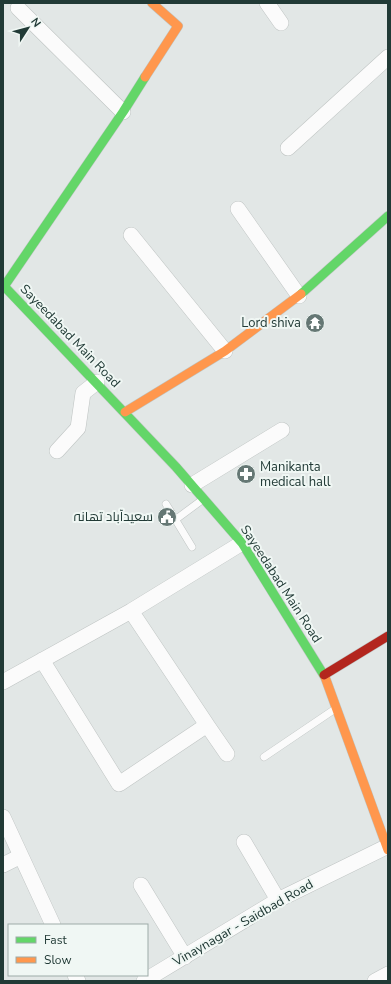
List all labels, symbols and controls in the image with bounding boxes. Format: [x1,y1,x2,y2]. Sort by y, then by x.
north arrow [8,8,48,48]
text: N [27,15,44,30]
street label: Sayeedabad Main Road [16,280,124,392]
temple icon: Lord shiva [304,312,326,334]
place label: Lord shiva [241,314,301,332]
place label: Manikanta medical hall [260,458,331,491]
pharmacy icon: Manikanta medical hall [235,463,257,485]
public building icon: سعیدآباد تھانہ [156,506,178,528]
place label: سعیدآباد تھانہ [74,508,153,526]
street label: Sayeedabad Main Road [236,522,326,646]
street label: Vinaynagar - Saidbad Road [169,875,317,971]
legend [8,924,148,976]
text: Fast [44,932,67,948]
text: Slow [44,952,72,968]

